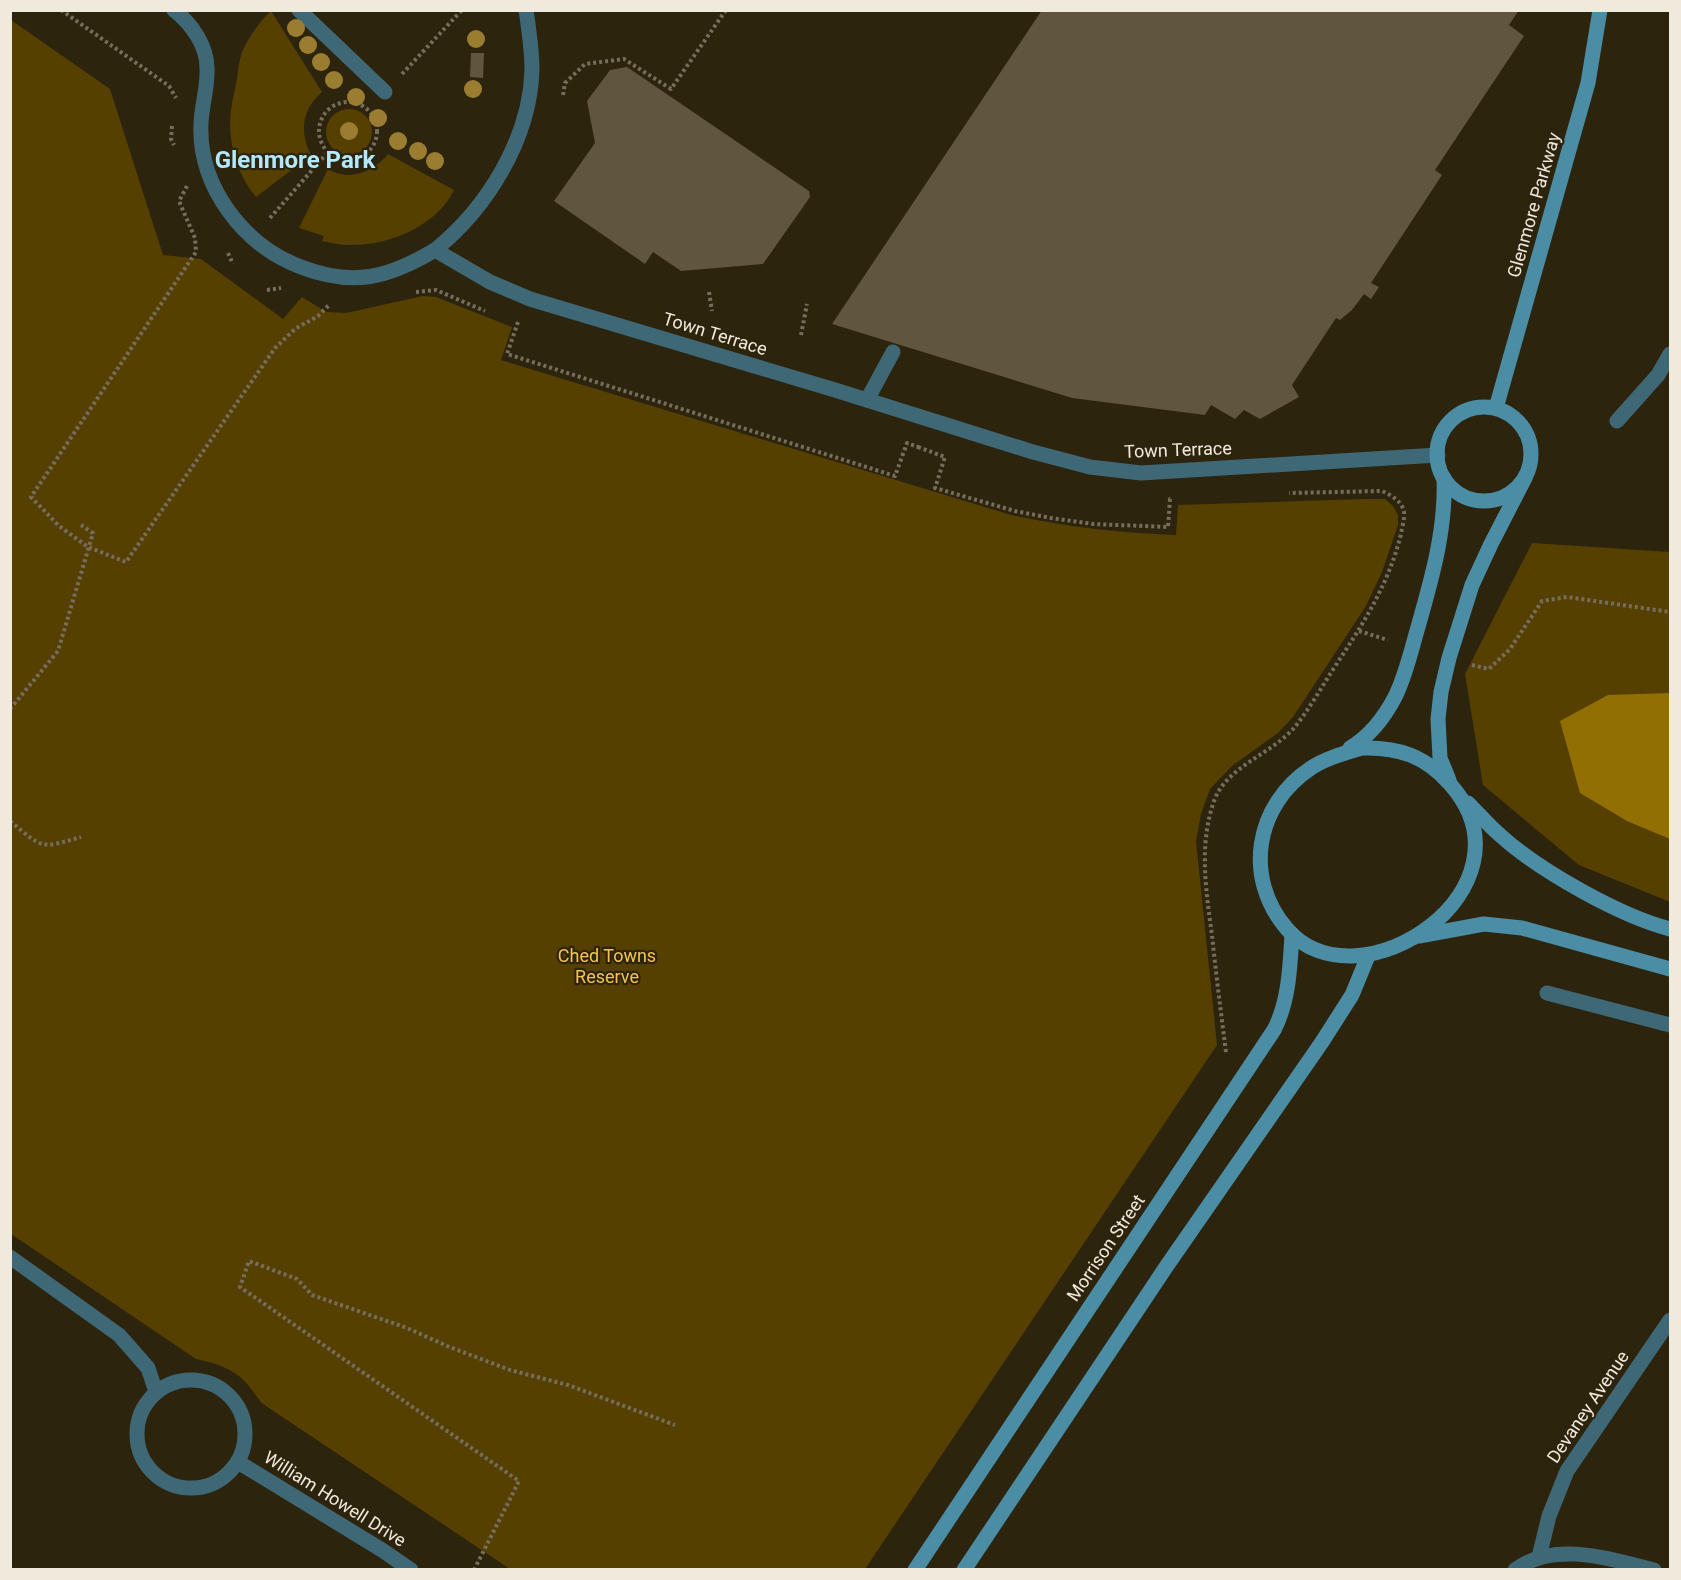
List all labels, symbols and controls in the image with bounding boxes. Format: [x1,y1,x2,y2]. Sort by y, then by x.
street label: Glenmore Parkway [1503,129,1564,280]
district label: Glenmore Park [215,146,377,174]
street label: Town Terrace [661,308,770,359]
street label: Town Terrace [1124,437,1232,462]
park label: Ched Towns Reserve [558,945,656,987]
street label: Morrison Street [1062,1190,1149,1305]
street label: Devaney Avenue [1542,1347,1633,1467]
street label: William Howell Drive [260,1446,410,1551]

